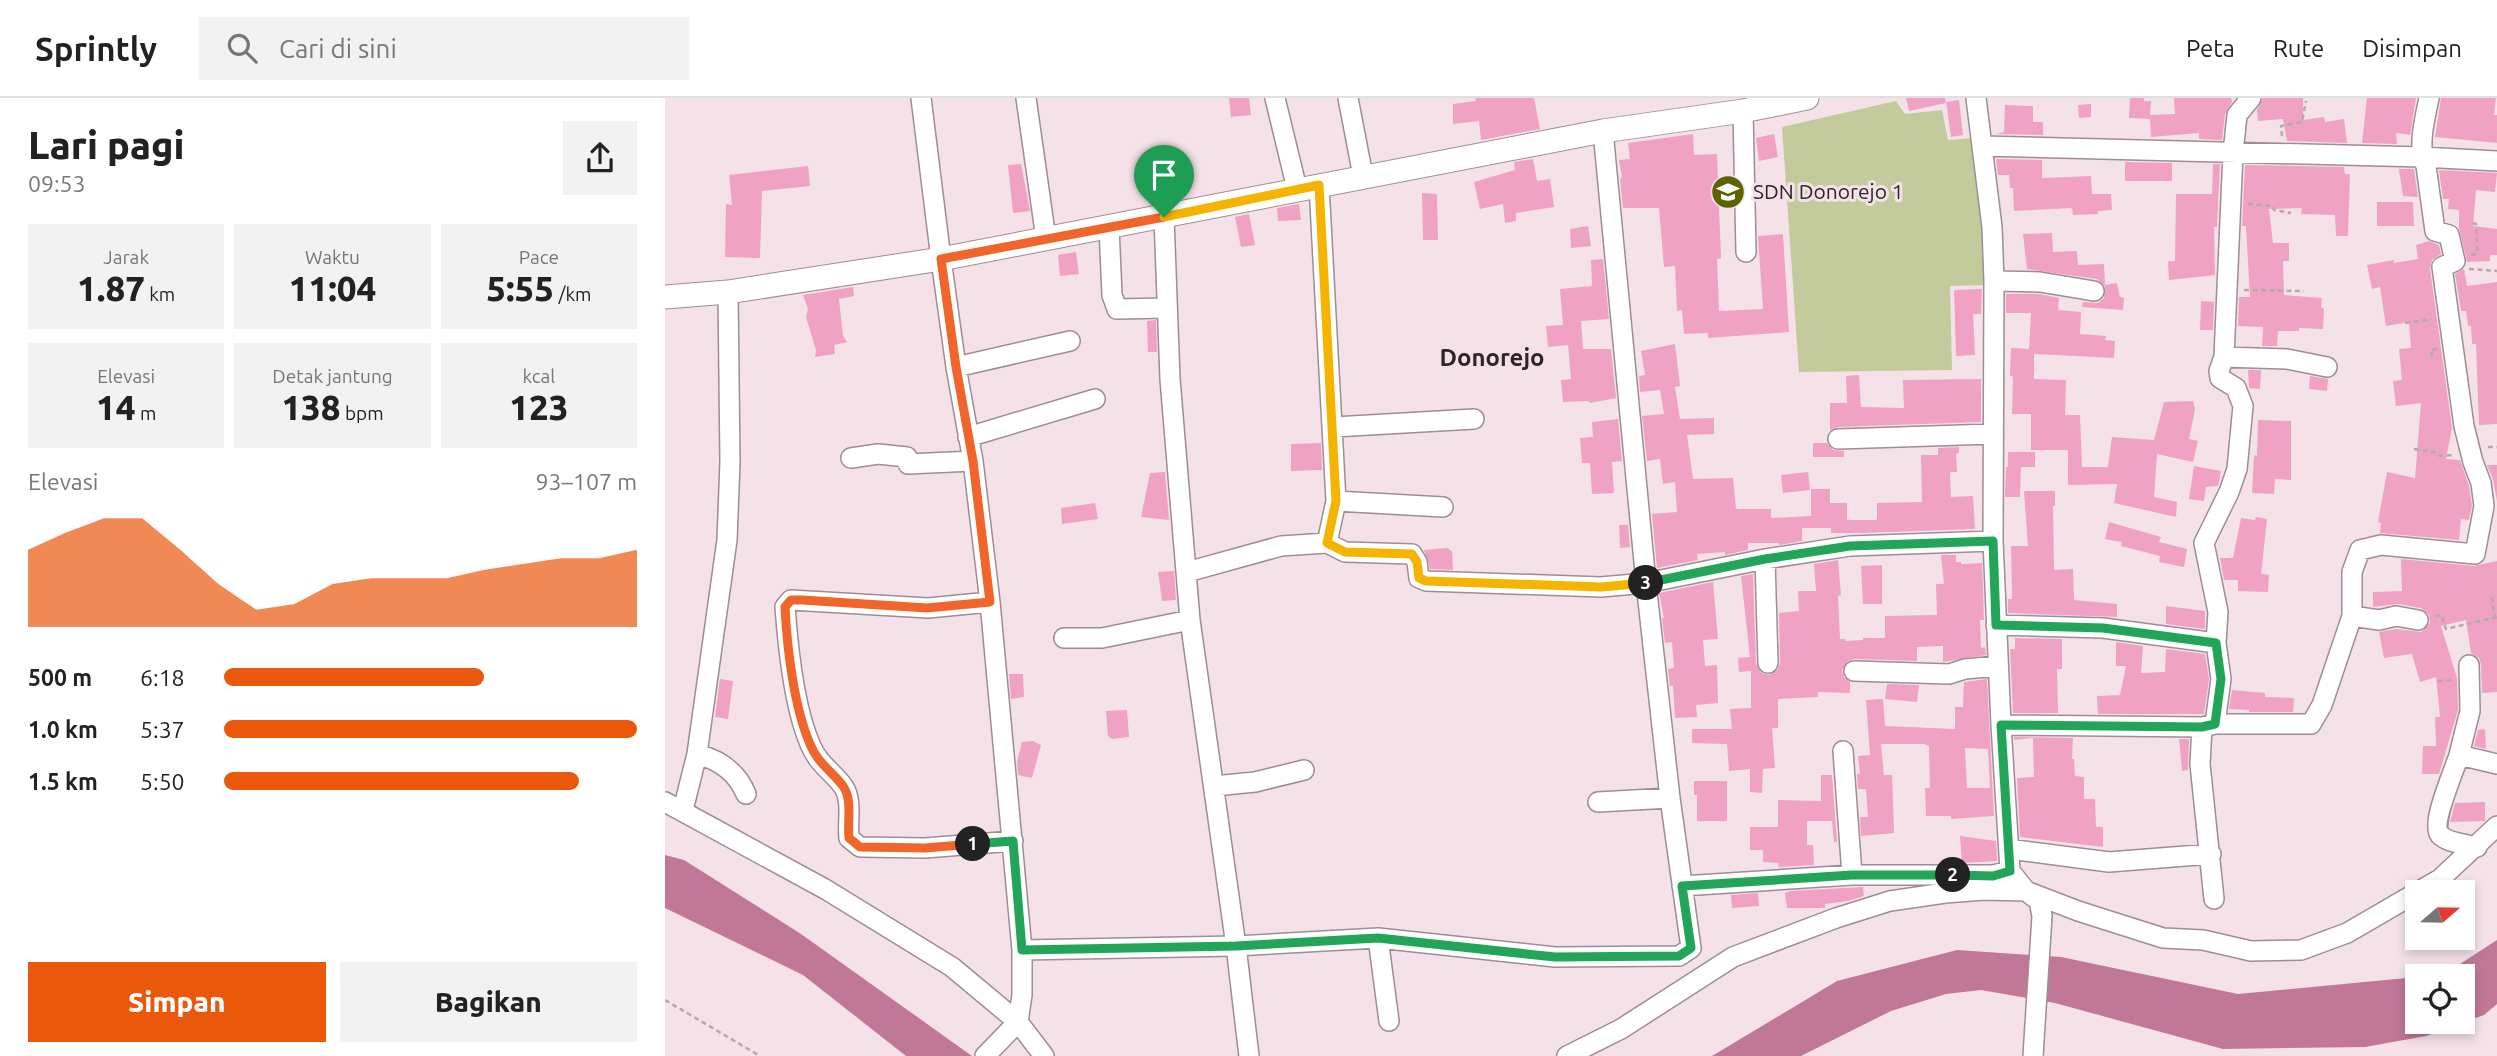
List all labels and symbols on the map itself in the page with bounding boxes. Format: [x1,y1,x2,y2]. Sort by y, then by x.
pin [1134,145,1194,217]
school or university icon: SDN Donorejo 1 [1709,173,1747,211]
place label: SDN Donorejo 1 [1753,179,1904,203]
district label: Donorejo [1439,344,1545,371]
pin: 3 [1629,566,1663,601]
pin: 1 [955,826,991,862]
pin: 2 [1935,858,1971,892]
north arrow [2405,880,2475,950]

